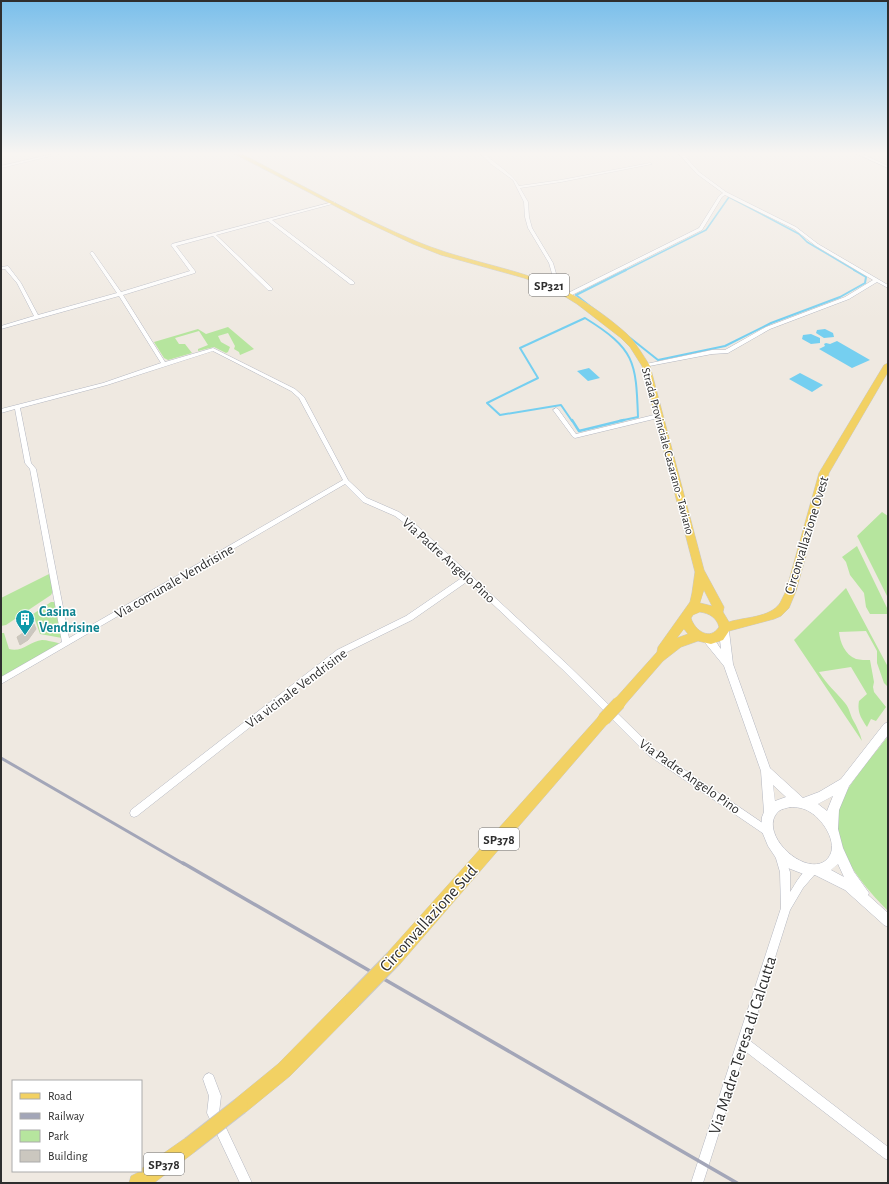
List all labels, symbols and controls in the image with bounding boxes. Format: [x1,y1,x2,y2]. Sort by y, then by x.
road number: SP321 [529,274,569,296]
street label: Strada Provinciale Casarano - Taviano [640,366,696,536]
street label: Circonvallazione Ovest [782,474,832,596]
street label: Via Padre Angelo Pino [399,515,498,606]
street label: Via comunale Vendrisine [113,542,236,622]
place label: Casina Vendrisine [39,605,100,635]
building icon: Casina Vendrisine [14,608,36,636]
street label: Via vicinale Vendrisine [243,646,350,731]
street label: Via Padre Angelo Pino [636,737,743,817]
road number: SP378 [479,828,519,850]
street label: Circonvallazione Sud [376,862,481,975]
street label: Via Madre Teresa di Calcutta [706,954,779,1136]
legend [12,1080,142,1172]
text: Road [48,1090,72,1102]
text: Railway [48,1110,84,1123]
text: Park [48,1130,69,1142]
text: Building [48,1150,88,1162]
road number: SP378 [144,1153,184,1175]

